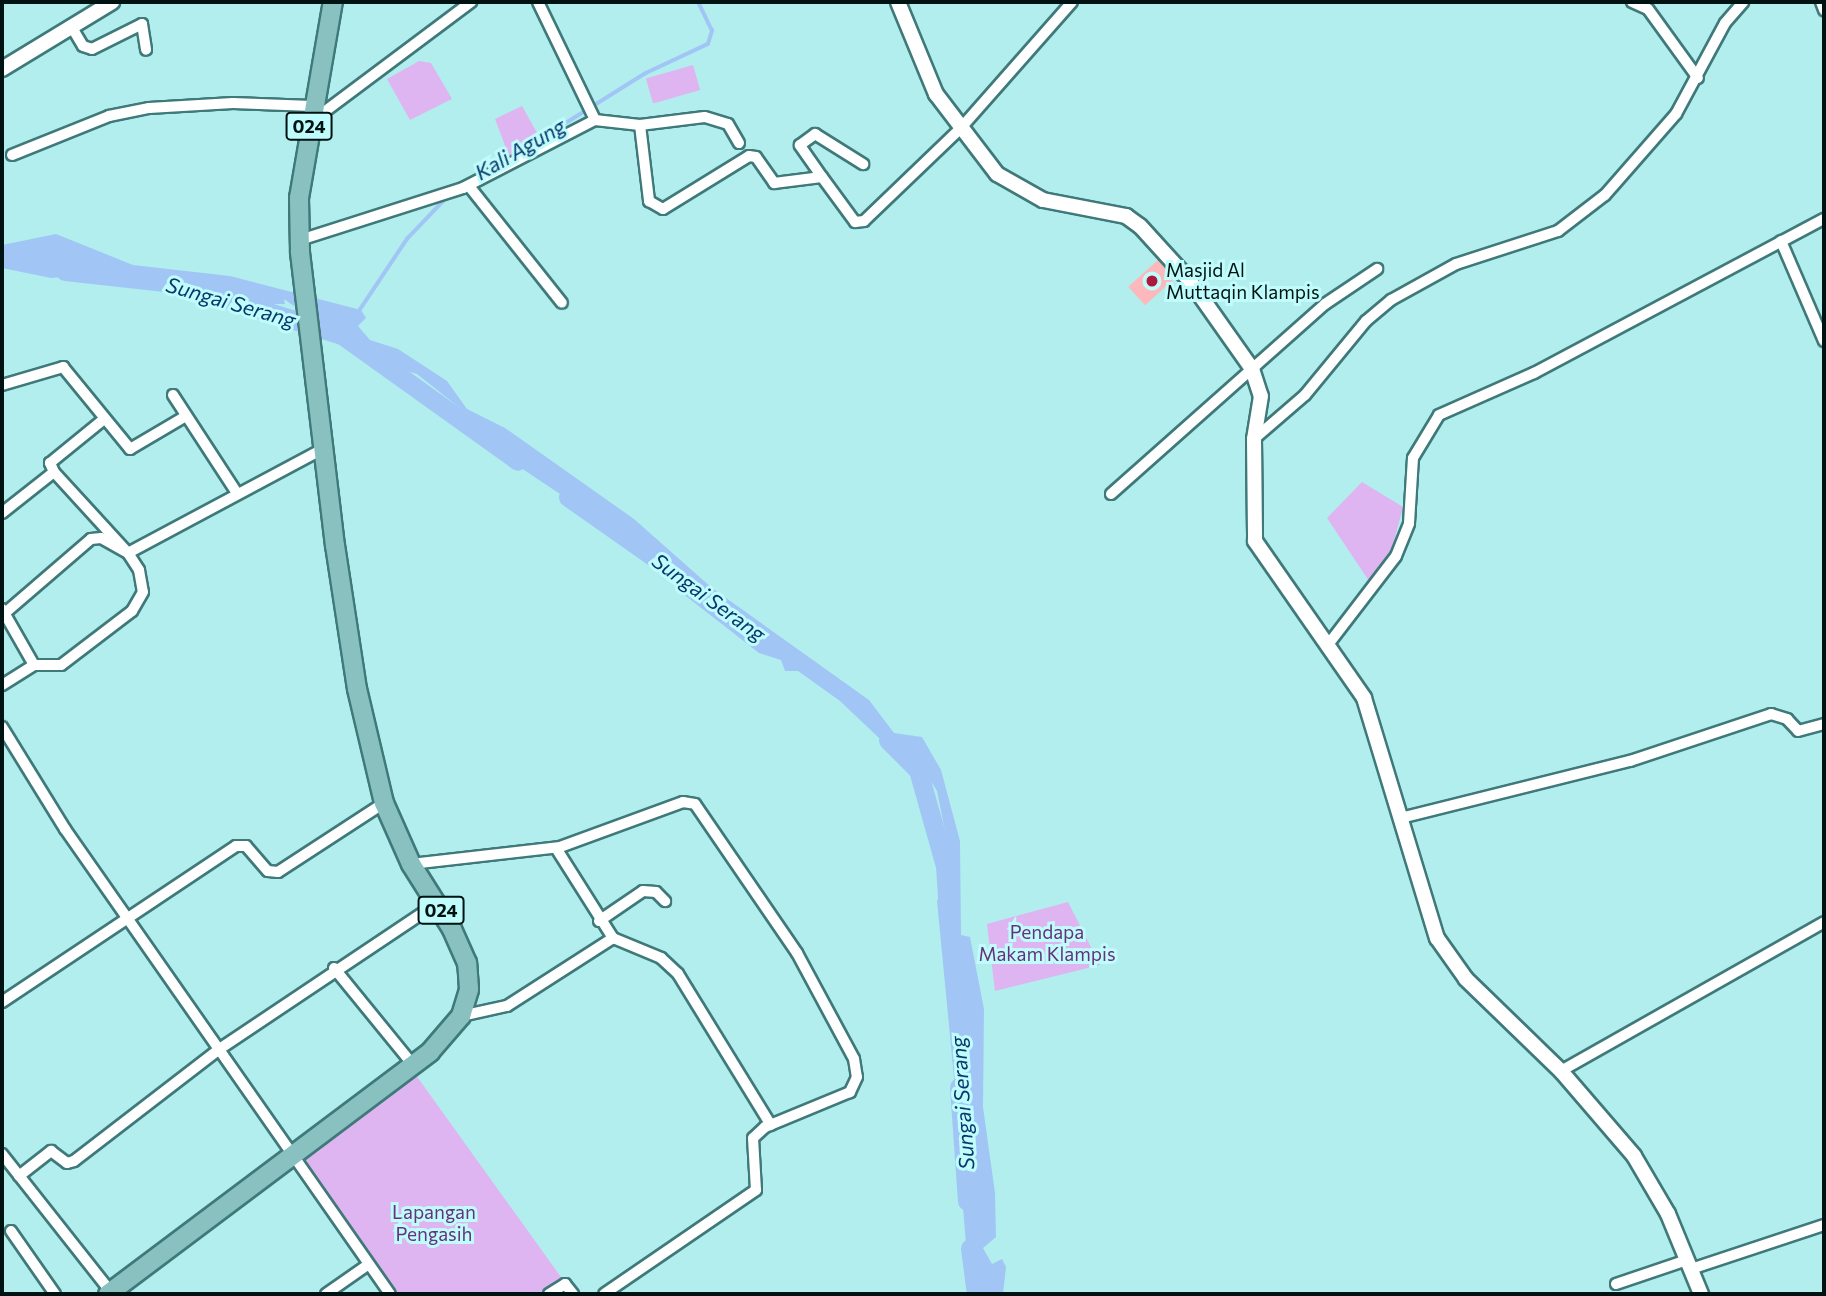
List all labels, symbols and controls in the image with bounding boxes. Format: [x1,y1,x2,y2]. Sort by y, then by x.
road number: 024 [284,112,334,140]
water label: Kali Agung [470,113,570,185]
place label: Masjid Al Muttaqin Klampis [1166,259,1320,303]
water label: Sungai Serang [163,271,299,333]
marker: Masjid Al Muttaqin Klampis [1144,273,1160,289]
water label: Sungai Serang [648,548,770,646]
road number: 024 [416,896,466,925]
park label: Pendapa Makam Klampis [978,921,1116,965]
water label: Sungai Serang [945,1035,979,1171]
park label: Lapangan Pengasih [392,1201,476,1245]

